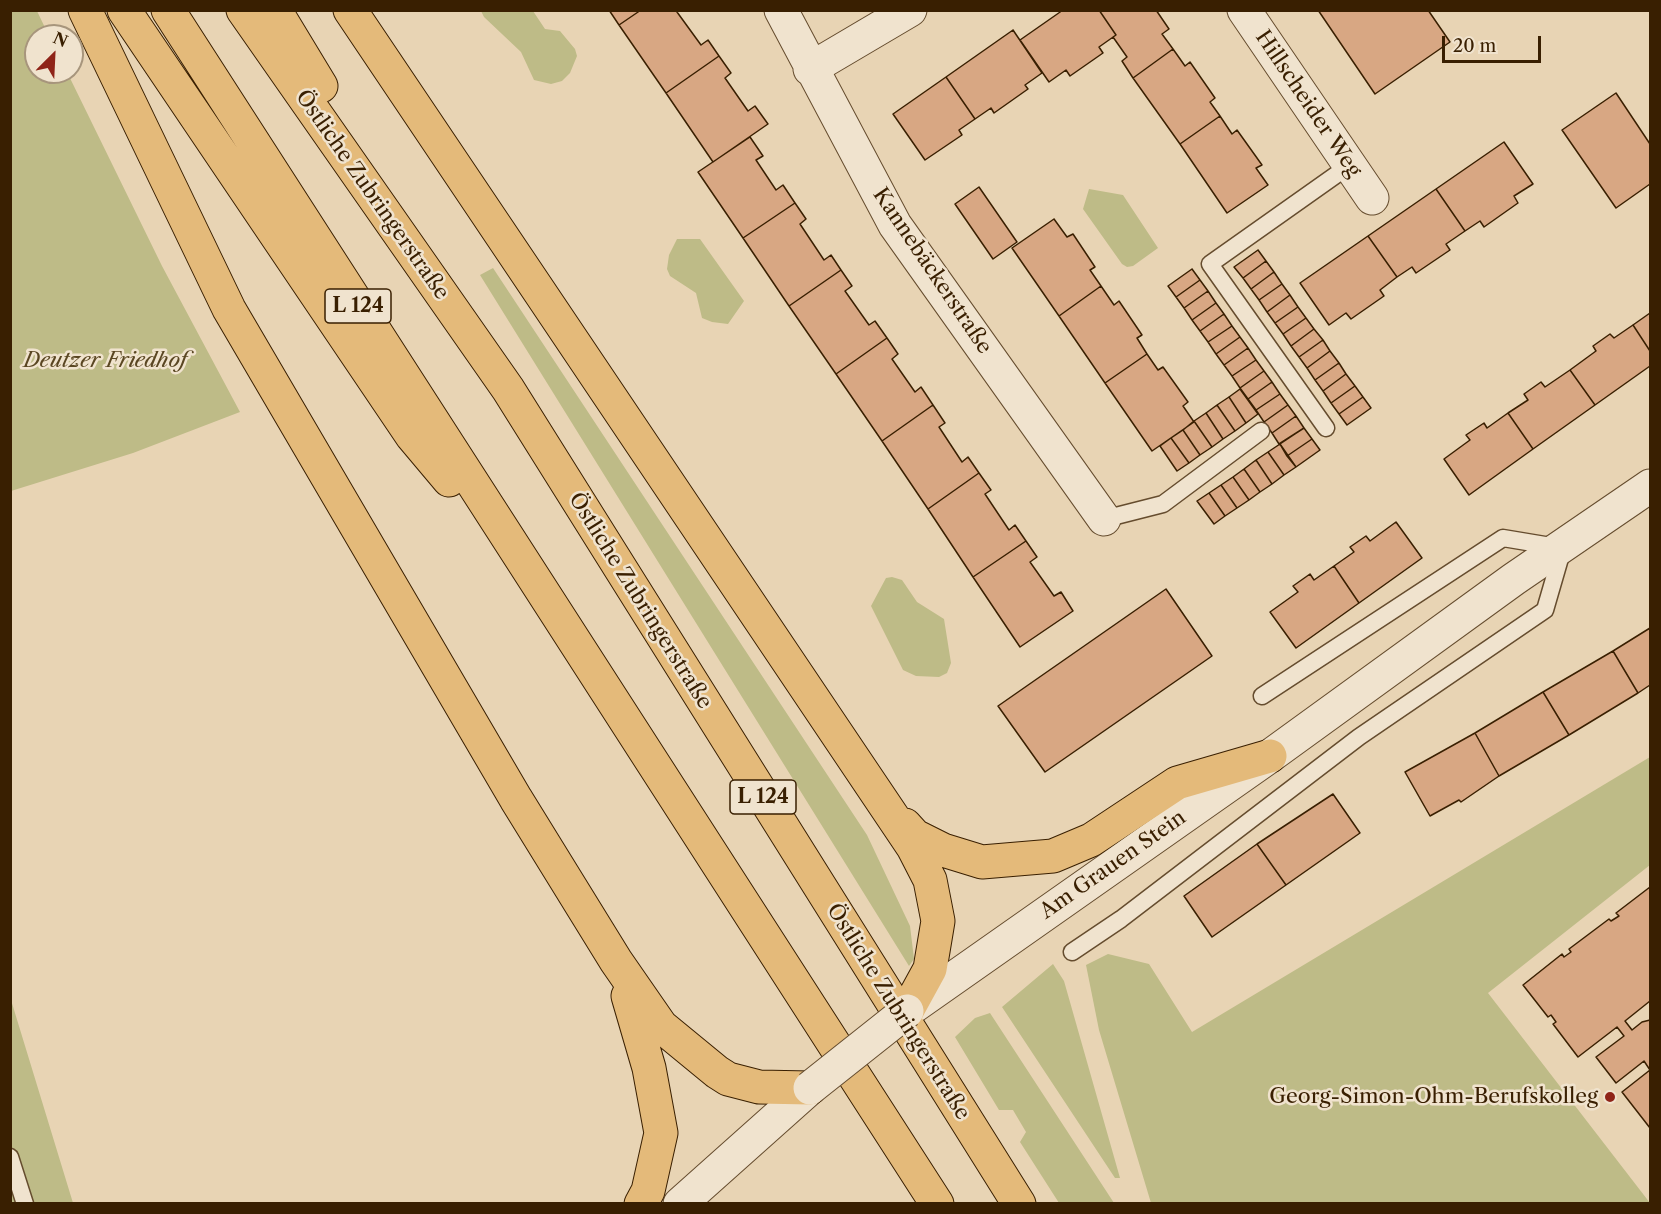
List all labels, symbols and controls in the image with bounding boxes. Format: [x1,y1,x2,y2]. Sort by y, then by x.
north arrow [24,24,84,84]
scale bar [1445,24,1544,62]
street label: Hillscheider Weg [1250,26,1366,182]
text: N [50,27,71,51]
text: 20 m [1453,35,1496,57]
street label: Östliche Zubringerstraße [290,85,454,305]
street label: Kannebäckerstraße [867,183,997,359]
road number: L 124 [325,289,391,323]
park label: Deutzer Friedhof [24,348,186,374]
street label: Östliche Zubringerstraße [563,488,717,714]
road number: L 124 [730,780,796,814]
street label: Am Grauen Stein [1035,805,1191,925]
street label: Östliche Zubringerstraße [821,899,975,1125]
place label: Georg-Simon-Ohm-Berufskolleg [1269,1084,1598,1110]
marker: Georg-Simon-Ohm-Berufskolleg [1603,1090,1617,1104]

